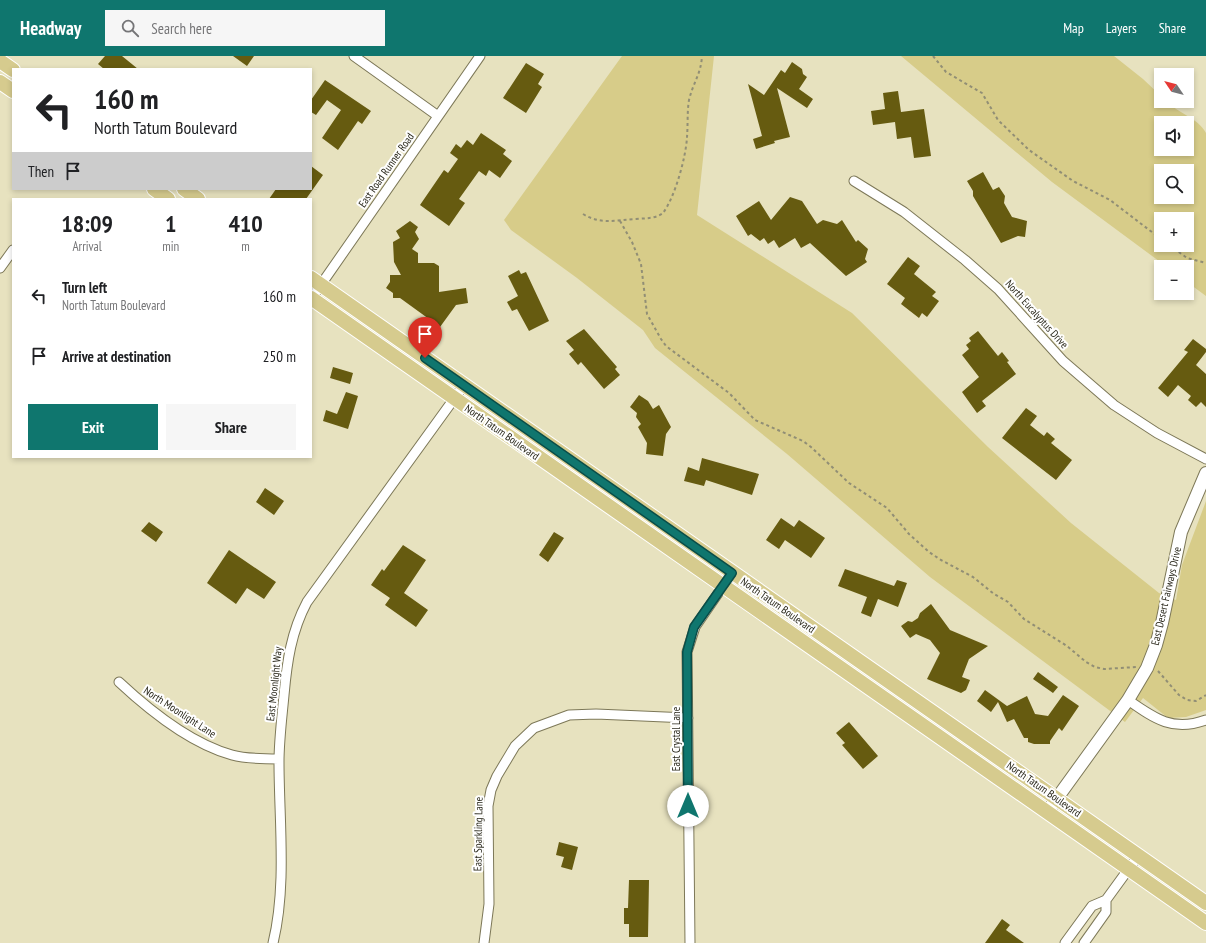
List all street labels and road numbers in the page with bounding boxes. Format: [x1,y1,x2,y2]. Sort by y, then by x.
street label: East Road Runner Road [355,130,417,210]
street label: North Eucalyptus Drive [1003,277,1072,351]
street label: North Tatum Boulevard [462,401,542,463]
street label: East Desert Fairways Drive [1148,545,1184,647]
street label: North Tatum Boulevard [738,574,818,636]
street label: East Moonlight Way [263,645,285,722]
street label: North Moonlight Lane [141,683,219,741]
street label: East Crystal Lane [669,706,683,771]
street label: North Tatum Boulevard [1004,758,1084,820]
street label: East Sparkling Lane [470,796,486,871]

